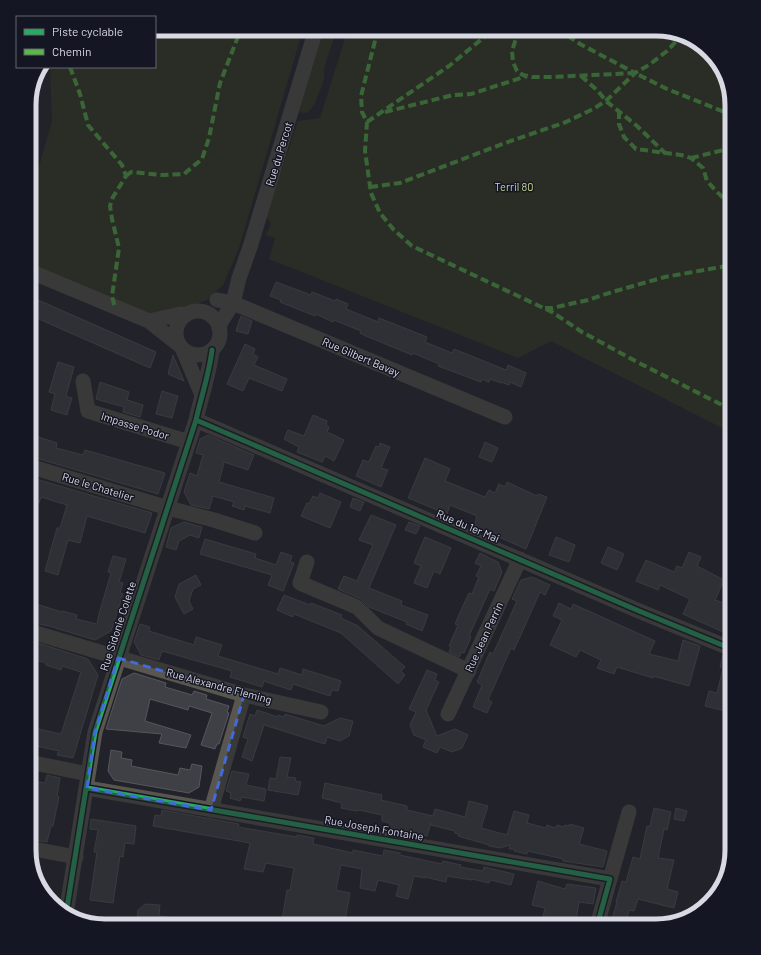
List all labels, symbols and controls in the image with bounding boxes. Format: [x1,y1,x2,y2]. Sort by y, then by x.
legend [16,16,156,68]
text: Piste cyclable [52,24,123,38]
text: Chemin [52,44,92,58]
street label: Rue du Percot [263,120,294,188]
park label: Terril 80 [495,180,533,193]
street label: Rue Gilbert Bavay [320,334,402,379]
street label: Impasse Podor [100,409,171,442]
street label: Rue le Chatelier [61,469,136,504]
street label: Rue du 1er Mai [435,506,502,545]
street label: Rue Sidonie Colette [97,579,138,672]
street label: Rue Jean Perrin [462,600,505,674]
street label: Rue Alexandre Fleming [165,665,273,706]
street label: Rue Joseph Fontaine [324,812,425,843]

